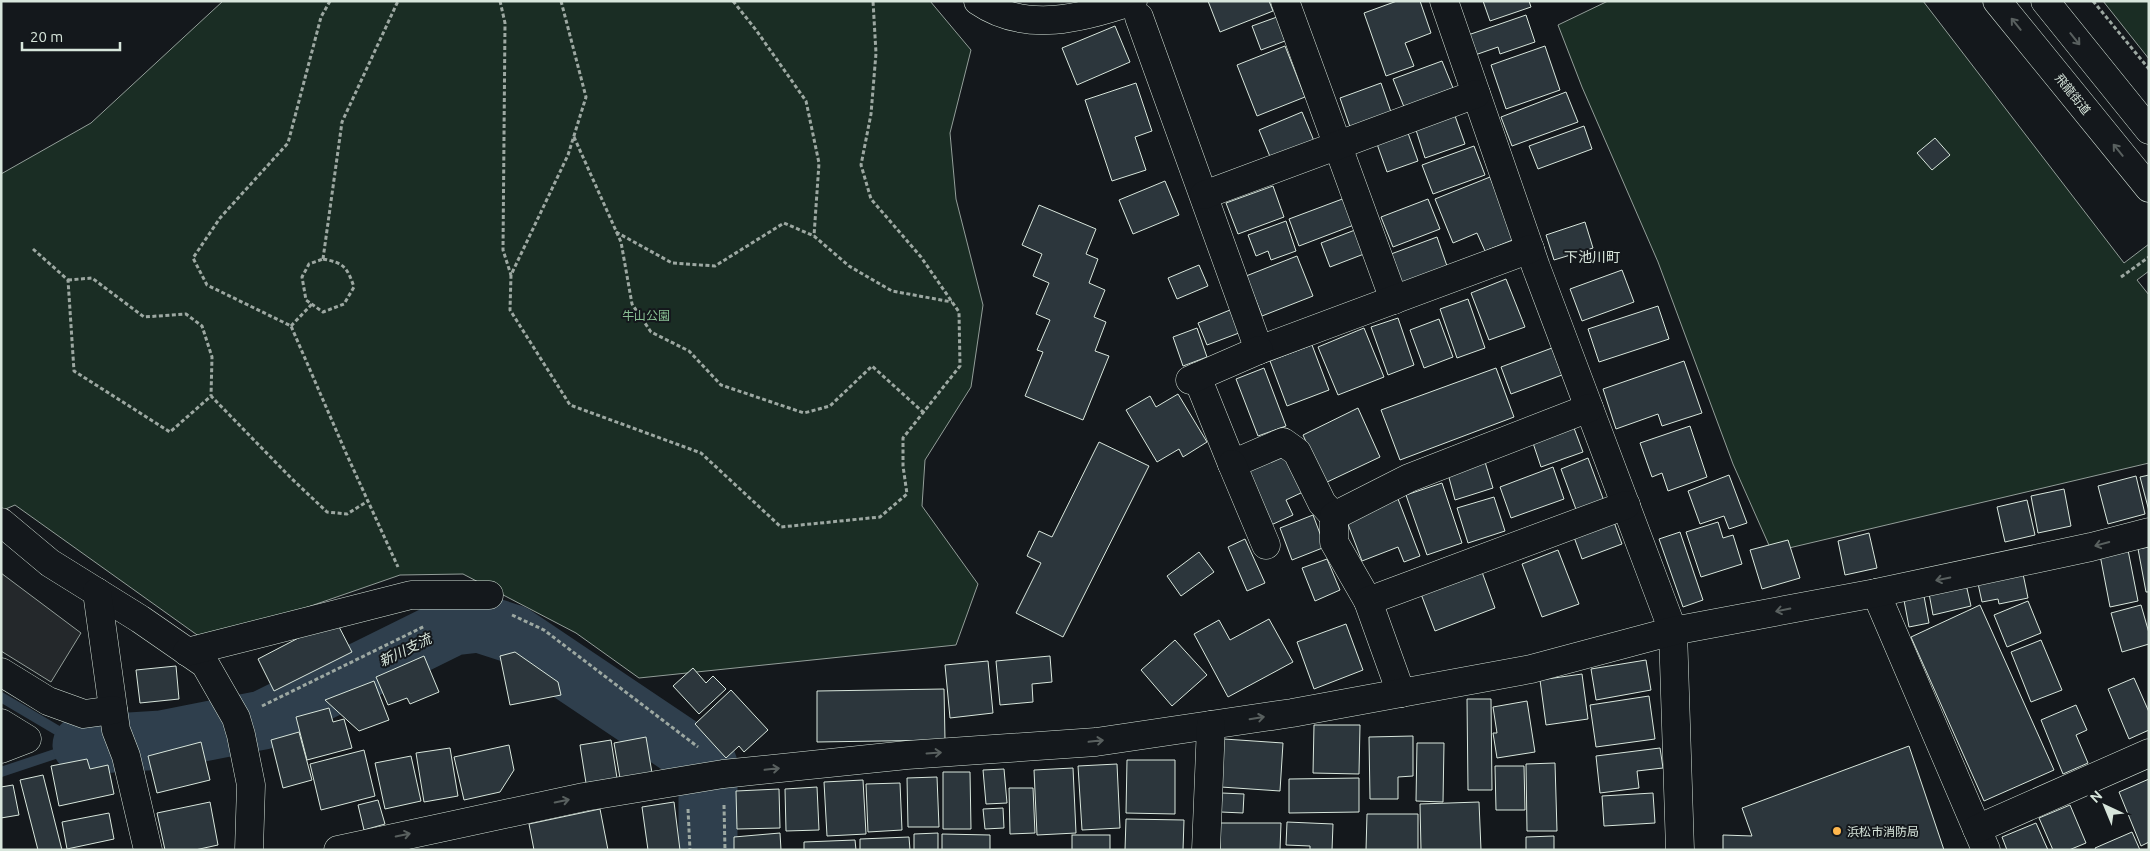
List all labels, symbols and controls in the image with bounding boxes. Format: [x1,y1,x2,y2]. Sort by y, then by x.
one-way arrow [2010,17,2021,30]
scale bar [22,20,120,52]
text: 20 m [30,28,63,45]
one-way arrow [2070,32,2081,45]
street label: 飛龍街道 [2053,71,2093,117]
one-way arrow [2113,144,2124,157]
district label: 下池川町 [1564,249,1620,265]
park label: 牛山公園 [622,309,670,322]
one-way arrow [2094,540,2110,550]
one-way arrow [1935,574,1951,584]
one-way arrow [1776,606,1792,616]
water label: 新川支流 [376,630,435,669]
one-way arrow [1248,713,1264,723]
one-way arrow [1087,737,1103,746]
one-way arrow [925,749,941,758]
one-way arrow [764,764,780,773]
north arrow [2080,781,2130,831]
text: N [2087,787,2105,806]
one-way arrow [553,796,569,806]
marker: 浜松市消防局 [1831,825,1843,837]
place label: 浜松市消防局 [1847,825,1919,838]
one-way arrow [395,830,411,840]

